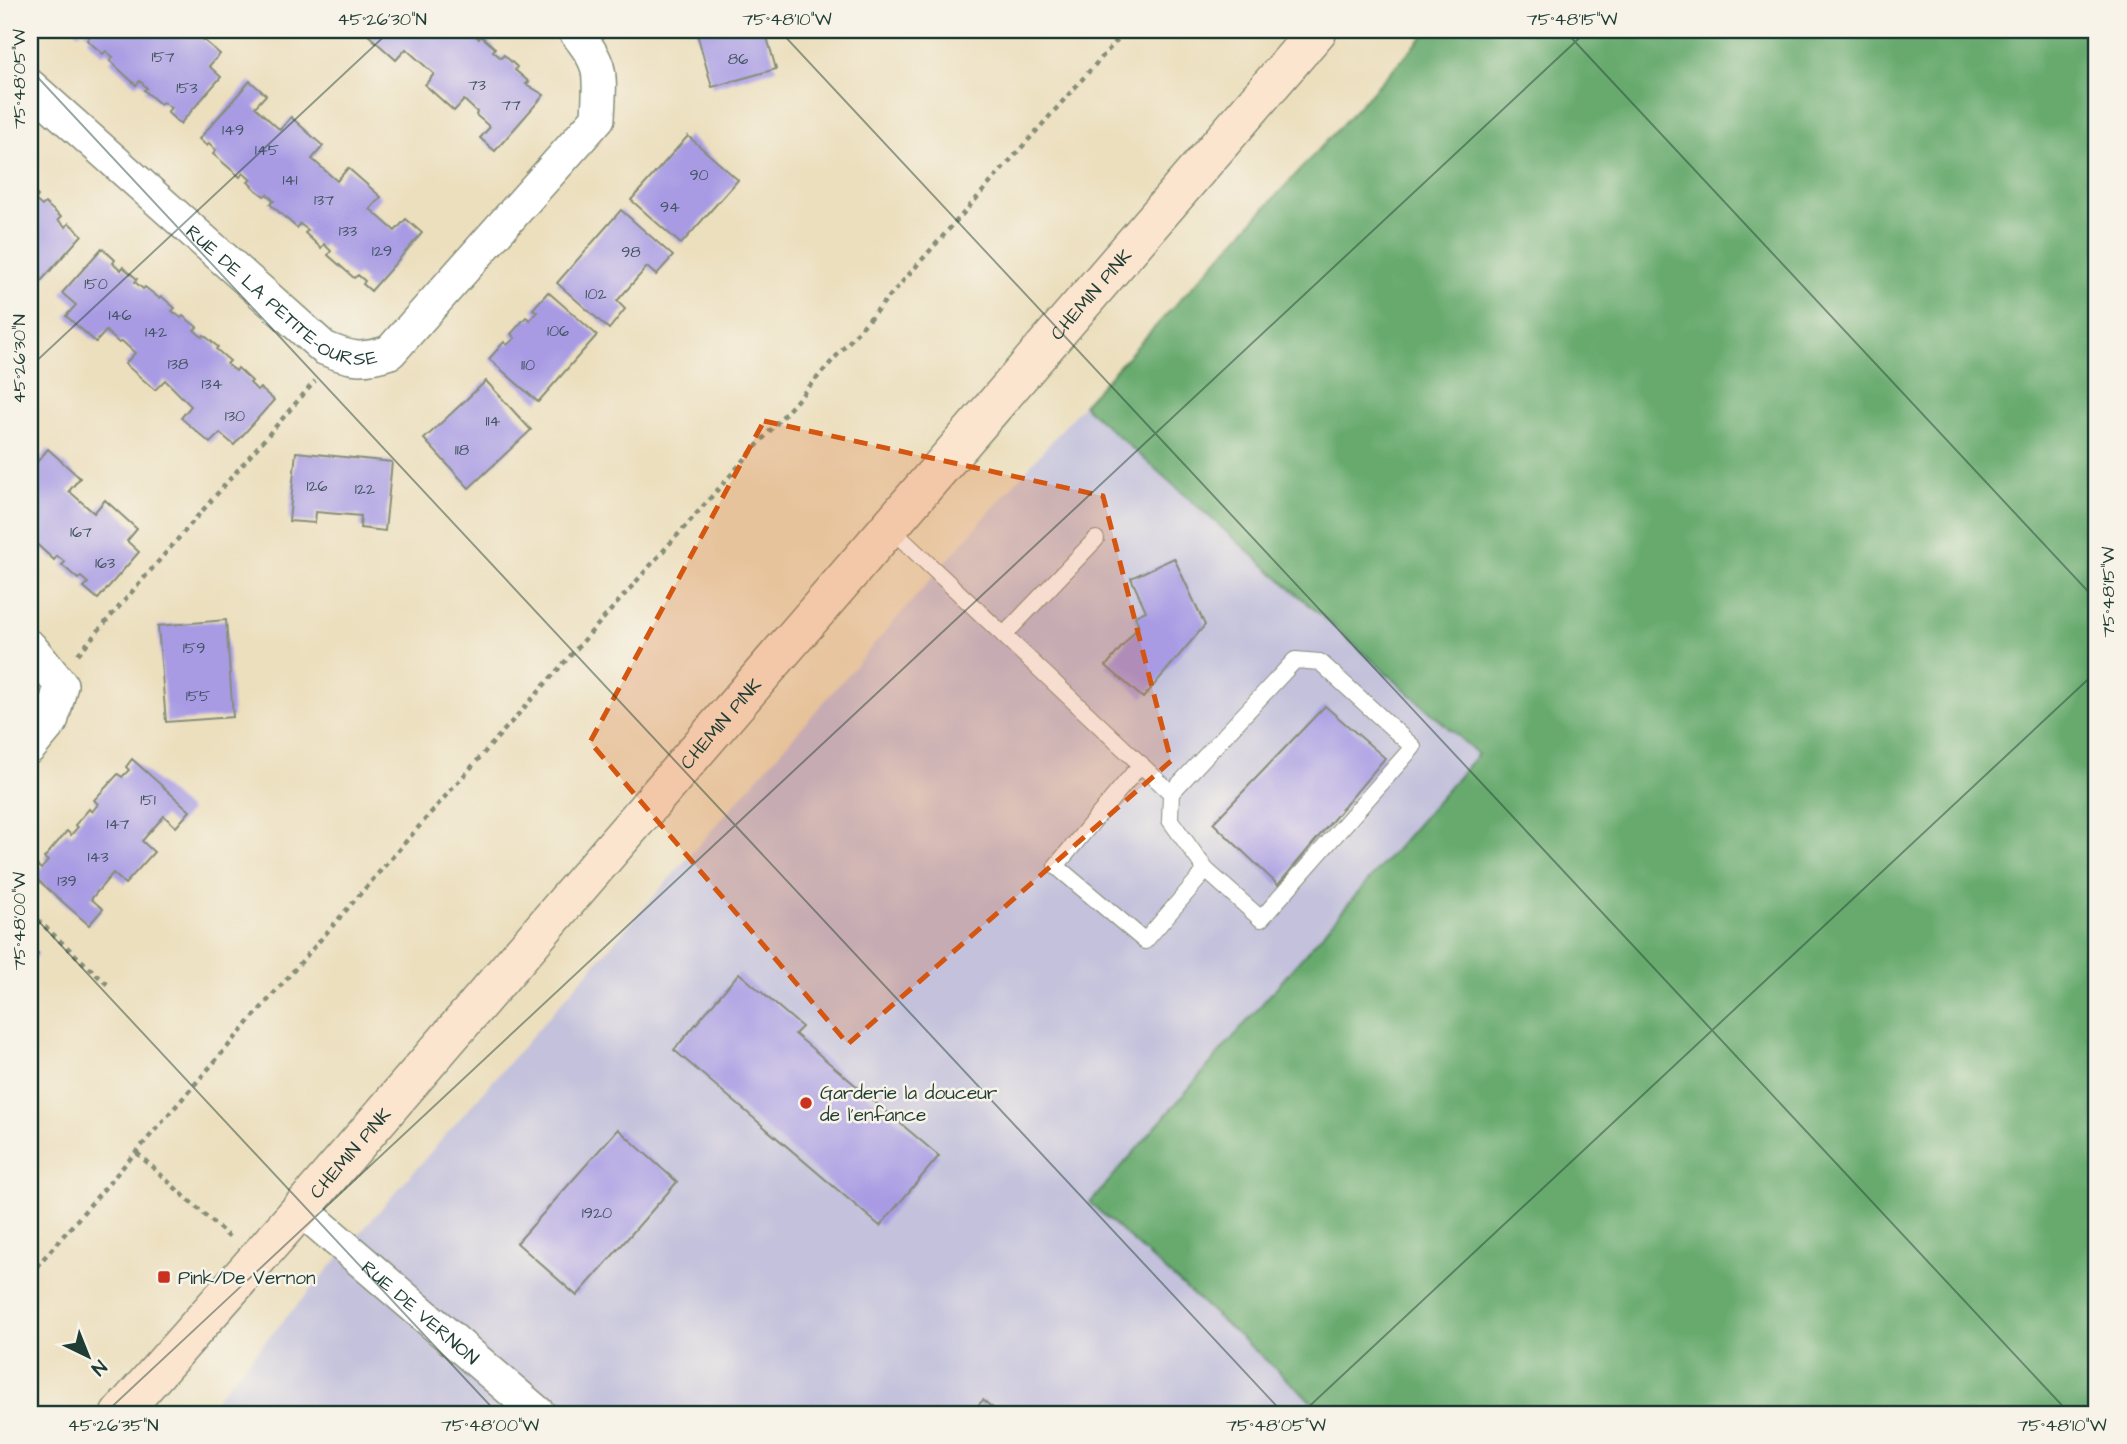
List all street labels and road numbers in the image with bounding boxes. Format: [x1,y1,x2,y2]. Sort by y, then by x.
street label: RUE DE LA PETITE-OURSE [180,219,379,373]
street label: CHEMIN PINK [1044,243,1139,346]
street label: CHEMIN PINK [674,672,769,776]
street label: CHEMIN PINK [304,1102,398,1205]
street label: RUE DE VERNON [355,1255,485,1372]

